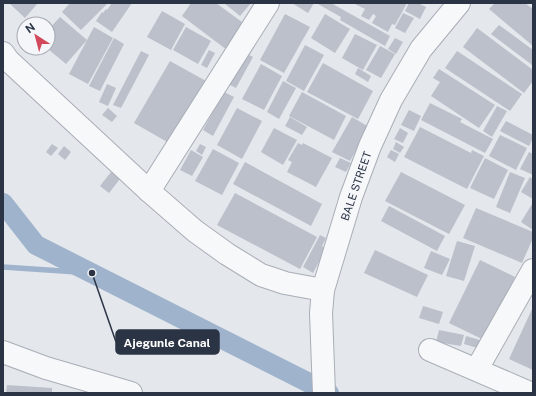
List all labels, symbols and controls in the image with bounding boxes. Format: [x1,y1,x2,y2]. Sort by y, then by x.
north arrow [16,16,56,56]
text: N [23,21,37,35]
street label: BALE STREET [339,149,374,222]
callout: Ajegunle Canal [116,330,219,354]
text: Ajegunle Canal [124,336,211,350]

